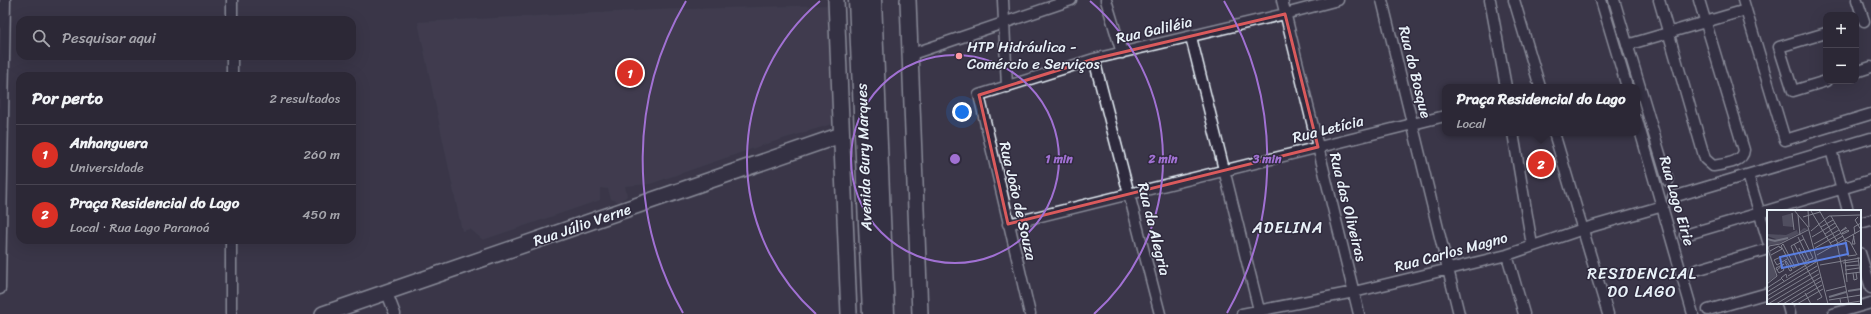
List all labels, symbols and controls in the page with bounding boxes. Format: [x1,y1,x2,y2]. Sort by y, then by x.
street label: Rua Galiléia [1113,9,1195,51]
map controls [1823,12,1859,84]
button: + [1823,12,1859,48]
search box [16,16,356,60]
street label: Rua do Bosque [1391,23,1439,121]
text: Pesquisar aqui [62,25,156,51]
icon: search [30,27,52,49]
place label: HTP Hidráulica - Comércio e Serviços [967,34,1100,77]
button: − [1823,48,1859,84]
marker: HTP Hidráulica - Comércio e Serviços [954,51,964,61]
pin: 1 [617,58,643,88]
text: Por perto [32,83,103,113]
street label: Avenida Gury Marques [848,83,880,232]
popup [1442,84,1640,136]
text: Praça Residencial do Lago [1456,86,1626,112]
text: 2 resultados [269,87,340,110]
your location [952,102,972,122]
street label: Rua Letícia [1290,107,1367,150]
text: Local [1456,112,1486,135]
text: Anhanguera [70,130,148,156]
street label: Rua João de Souza [992,139,1044,263]
text: 1 [42,143,48,166]
text: 260 m [304,143,340,166]
text: 1 min [1045,148,1073,170]
text: 2 min [1147,148,1178,170]
text: 3 min [1252,148,1282,170]
pin: 2 [1528,149,1554,179]
street label: Rua das Oliveiras [1322,150,1374,265]
centre of rings [948,152,962,166]
street label: Rua Lago Eirie [1652,153,1702,249]
text: Universidade [70,156,144,179]
street label: Rua da Alegria [1130,180,1178,279]
text: Praça Residencial do Lago [70,190,239,216]
street label: Rua Júlio Verne [530,196,634,254]
text: 2 [41,203,49,226]
text: 450 m [302,203,340,226]
inset map [1767,210,1861,304]
district label: ADELINA [1251,213,1324,242]
text: Local · Rua Lago Paranoá [70,216,209,239]
street label: Rua Carlos Magno [1391,224,1511,280]
district label: RESIDENCIAL DO LAGO [1587,259,1697,306]

